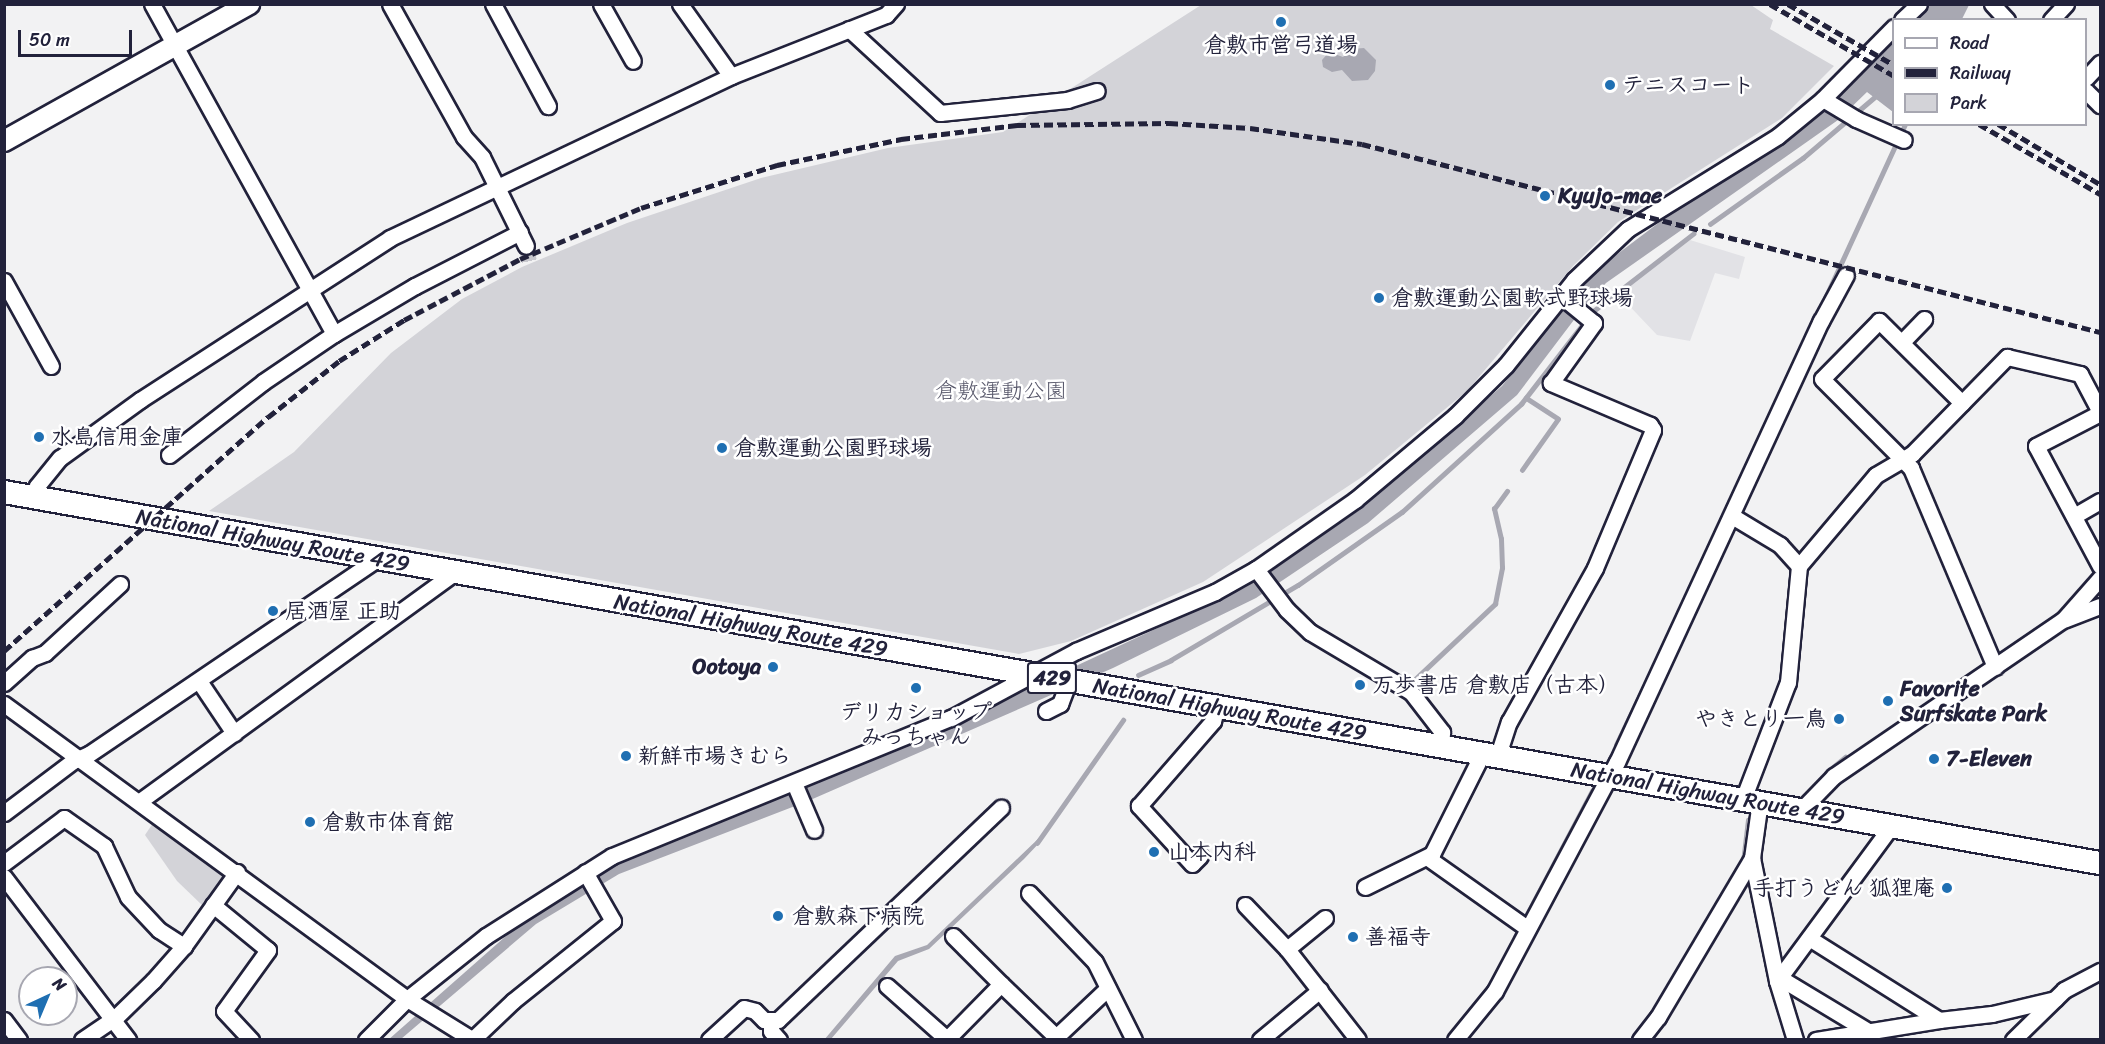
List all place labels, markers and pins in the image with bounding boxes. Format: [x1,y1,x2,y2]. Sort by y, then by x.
marker: 倉敷市営弓道場 [1274,15,1288,29]
place label: 倉敷市営弓道場 [1204,32,1358,58]
place label: テニスコート [1622,72,1754,98]
marker: テニスコート [1603,78,1617,92]
place label: Kyujo-mae [1558,183,1662,209]
marker: Kyujo-mae [1536,187,1554,205]
place label: 倉敷運動公園軟式野球場 [1391,285,1633,311]
marker: 倉敷運動公園軟式野球場 [1372,291,1386,305]
place label: 水島信用金庫 [51,424,183,450]
marker: 水島信用金庫 [32,430,46,444]
place label: 倉敷運動公園野球場 [734,435,932,461]
marker: 倉敷運動公園野球場 [715,441,729,455]
place label: 居酒屋 正助 [285,598,401,624]
marker: 居酒屋 正助 [266,604,280,618]
place label: Ootoya [692,654,761,680]
marker: Ootoya [766,660,780,674]
place label: 万歩書店 倉敷店（古本） [1372,672,1620,698]
place label: Favorite Surfskate Park [1900,675,2047,726]
marker: 万歩書店 倉敷店（古本） [1353,678,1367,692]
marker: デリカショップ みっちゃん [909,681,923,695]
marker: Favorite Surfskate Park [1881,694,1895,708]
place label: デリカショップ みっちゃん [839,698,993,750]
place label: やきとり一鳥 [1695,706,1827,732]
marker: やきとり一鳥 [1832,712,1846,726]
place label: 新鮮市場きむら [638,743,792,769]
place label: 7-Eleven [1946,746,2032,772]
marker: 新鮮市場きむら [619,749,633,763]
marker: 7-Eleven [1927,752,1941,766]
place label: 倉敷市体育館 [322,809,454,835]
marker: 倉敷市体育館 [303,815,317,829]
place label: 山本内科 [1168,839,1256,865]
marker: 山本内科 [1145,843,1163,861]
place label: 手打うどん 狐狸庵 [1753,875,1935,901]
marker: 手打うどん 狐狸庵 [1940,881,1954,895]
place label: 倉敷森下病院 [792,903,924,929]
marker: 倉敷森下病院 [769,907,787,925]
place label: 善福寺 [1365,924,1431,950]
marker: 善福寺 [1346,930,1360,944]

